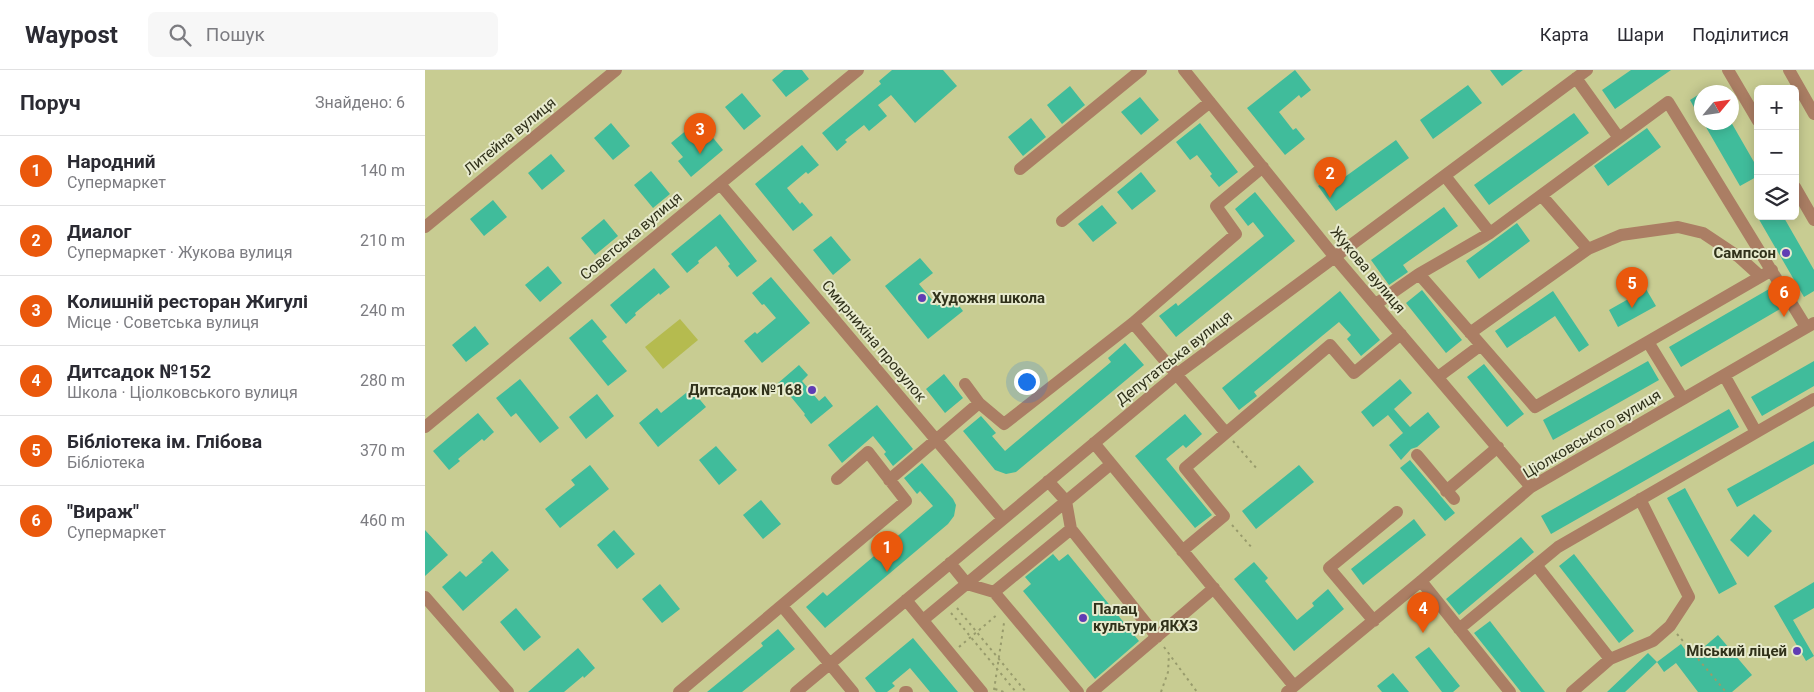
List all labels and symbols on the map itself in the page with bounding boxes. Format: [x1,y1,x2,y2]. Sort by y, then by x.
north arrow [1694,85,1739,130]
street label: Литейна вулиця [460,93,560,179]
pin: 3 [684,113,716,154]
pin: 2 [1314,157,1346,198]
street label: Советська вулиця [576,188,686,284]
street label: Жукова вулиця [1327,223,1409,317]
place label: Сампсон [1714,244,1776,262]
marker: Сампсон [1780,247,1792,259]
pin: 5 [1616,267,1648,308]
pin: 6 [1768,276,1800,317]
street label: Смирнихіна провулок [818,277,930,405]
place label: Художня школа [932,289,1045,307]
marker: Художня школа [916,292,928,304]
street label: Депутатська вулиця [1112,307,1236,409]
your location [1014,369,1040,395]
place label: Дитсадок №168 [688,381,802,399]
marker: Дитсадок №168 [806,384,818,396]
street label: Ціолковського вулиця [1520,386,1664,482]
pin: 1 [871,531,903,572]
pin: 4 [1407,592,1439,633]
place label: Палац культури ЯКХЗ [1093,600,1198,635]
marker: Палац культури ЯКХЗ [1077,612,1089,624]
place label: Міський ліцей [1686,642,1787,660]
marker: Міський ліцей [1791,645,1803,657]

